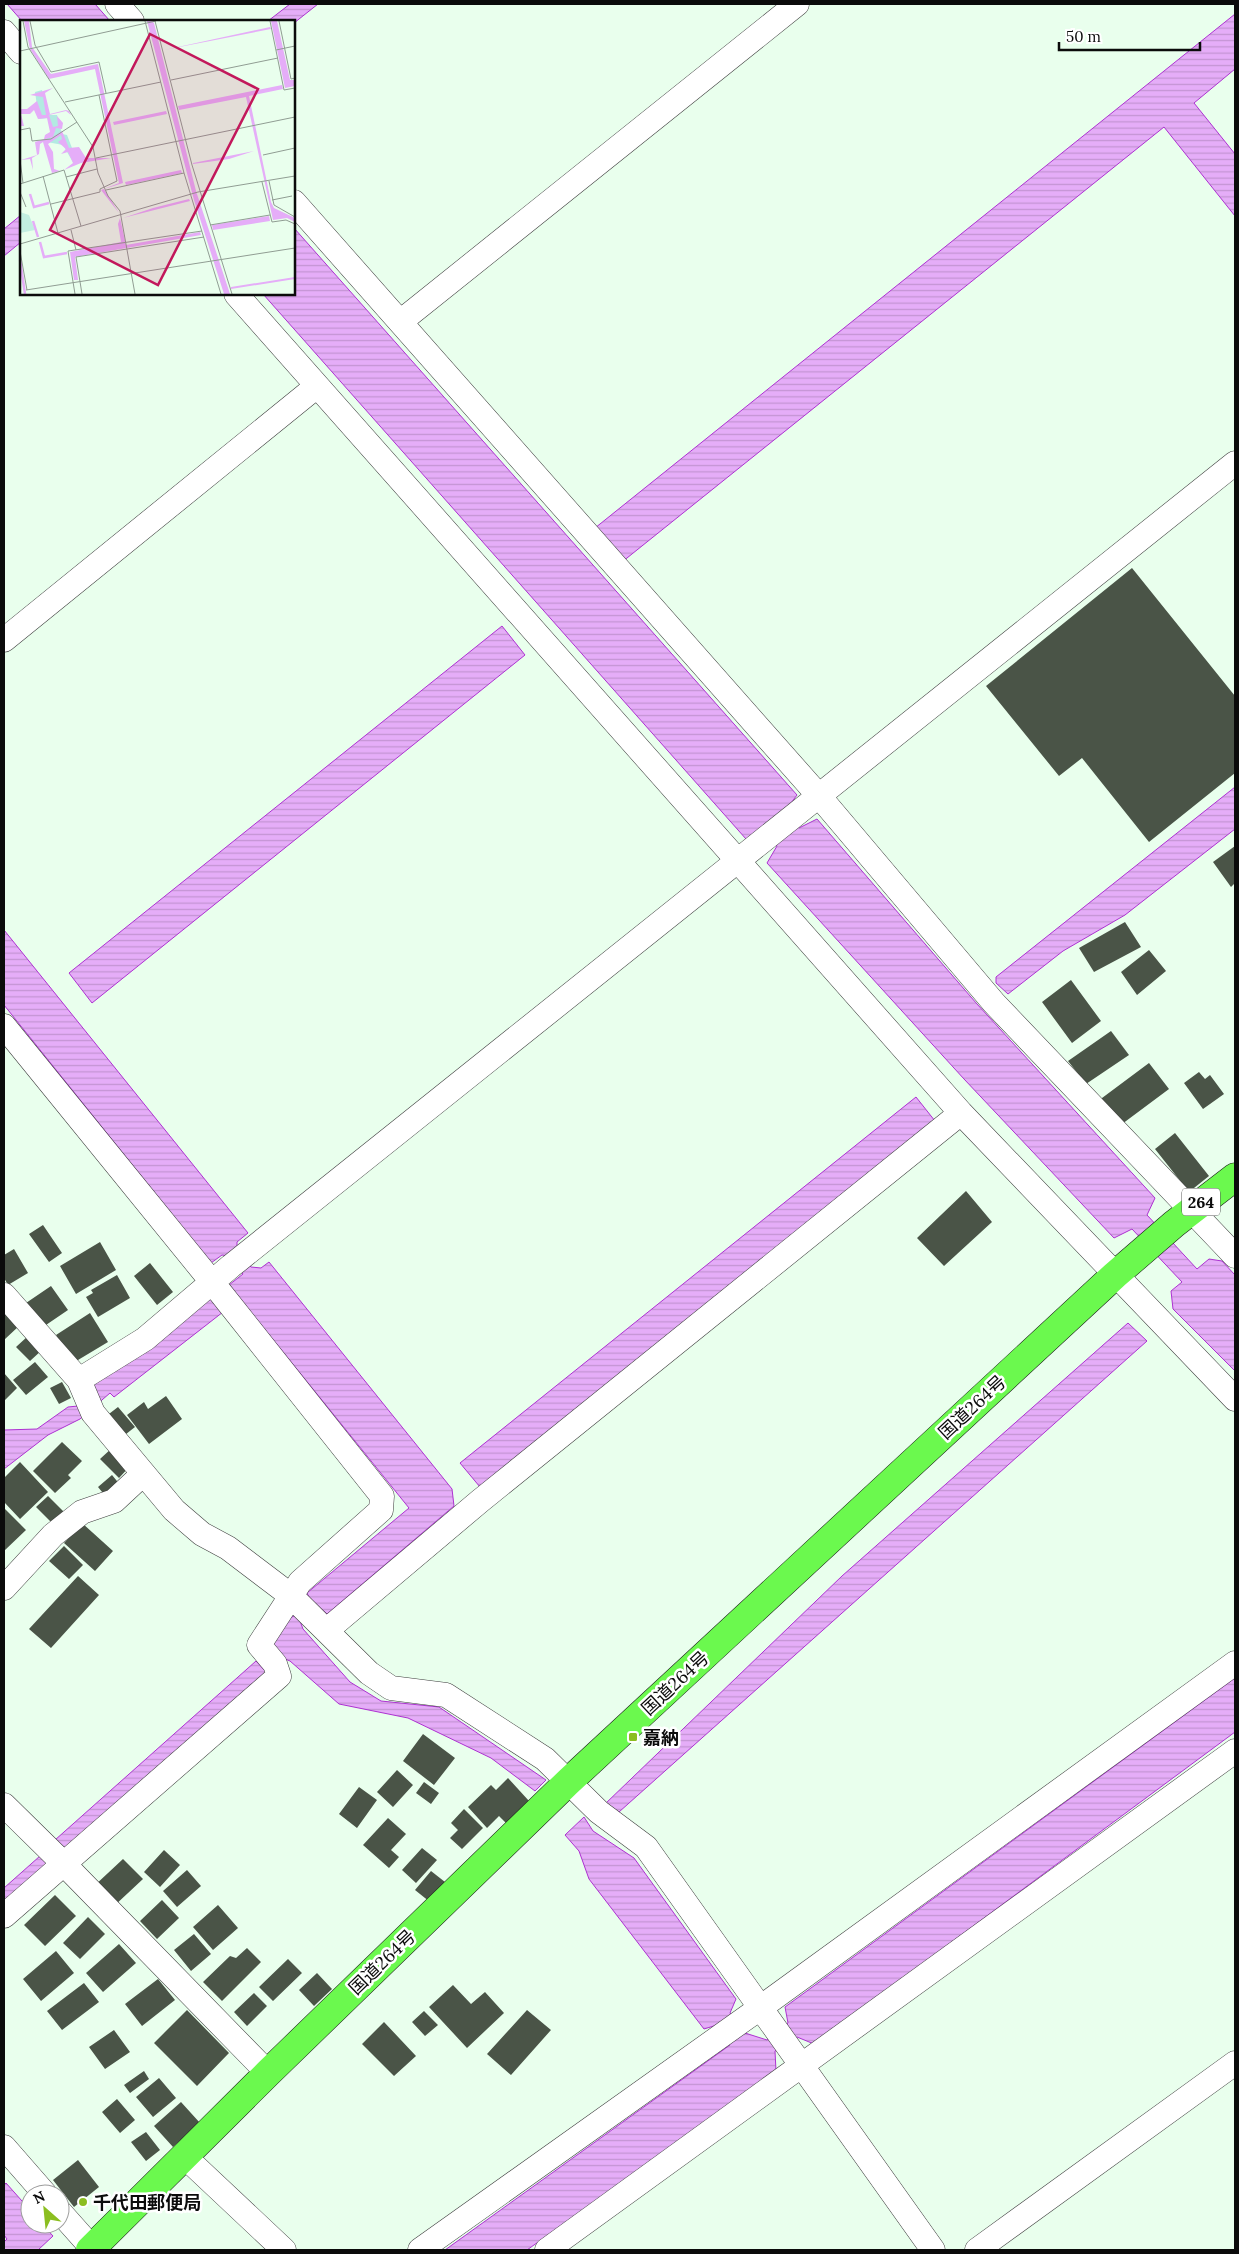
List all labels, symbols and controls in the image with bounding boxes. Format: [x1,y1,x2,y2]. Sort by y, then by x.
inset map [20,20,295,295]
scale bar [1059,20,1200,52]
text: 50 m [1066,27,1101,46]
road number: 264 [1182,1188,1220,1216]
street label: 国道264号 [934,1370,1010,1444]
street label: 国道264号 [637,1646,713,1720]
place label: 嘉納 [643,1726,679,1749]
marker: 嘉納 [627,1731,639,1743]
street label: 国道264号 [344,1925,420,1999]
north arrow [20,2184,70,2234]
text: N [30,2187,48,2208]
place label: 千代田郵便局 [93,2191,201,2214]
marker: 千代田郵便局 [77,2196,89,2208]

